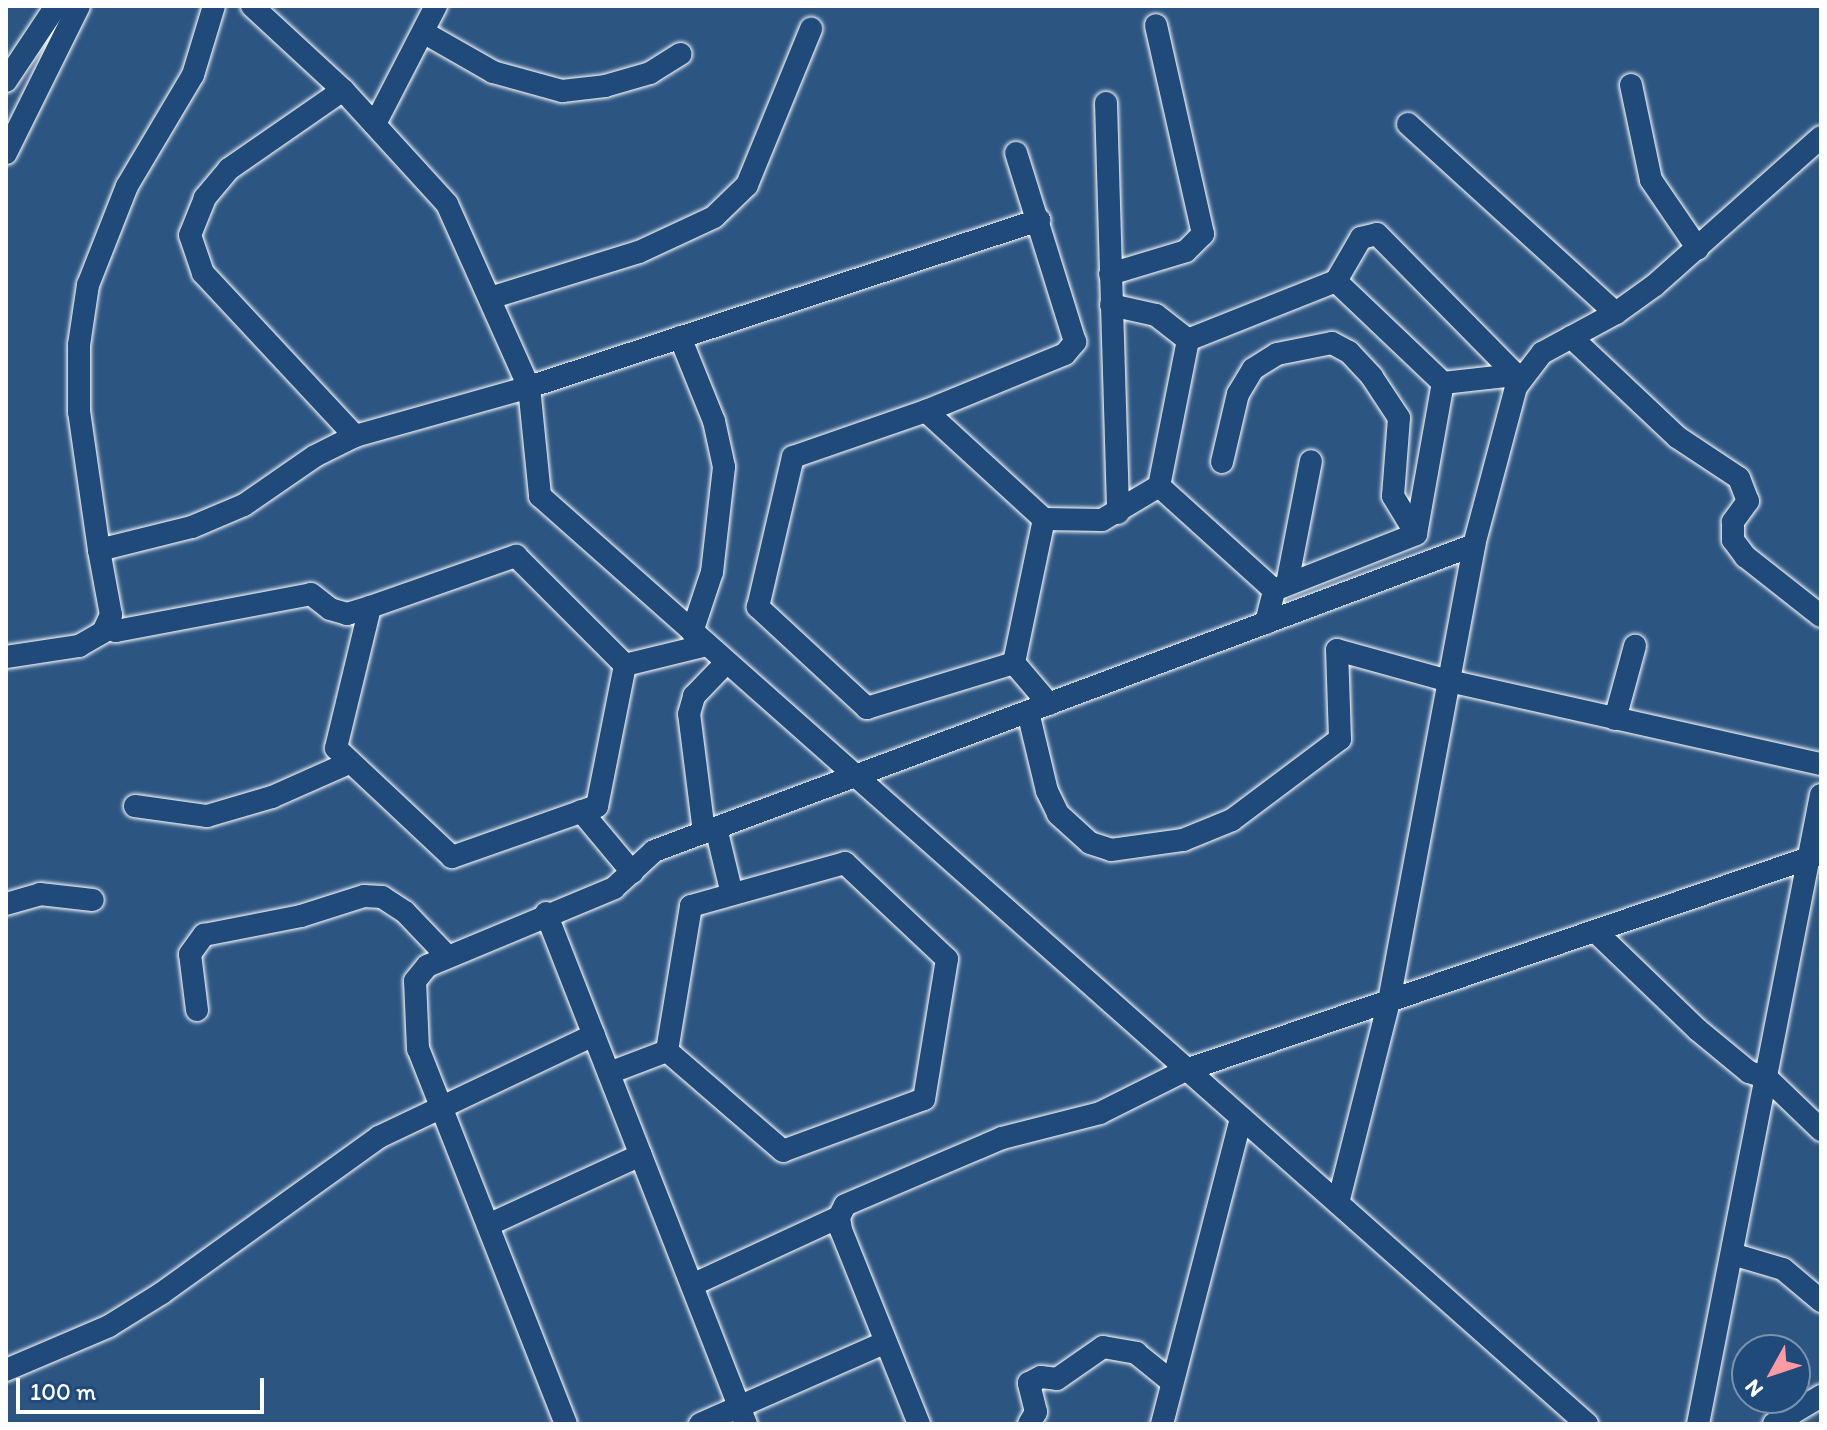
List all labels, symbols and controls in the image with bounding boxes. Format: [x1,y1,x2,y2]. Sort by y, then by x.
north arrow [1731,1334,1811,1414]
scale bar [20,1362,268,1412]
text: N [1739,1374,1769,1403]
text: 100 m [30,1377,96,1406]

